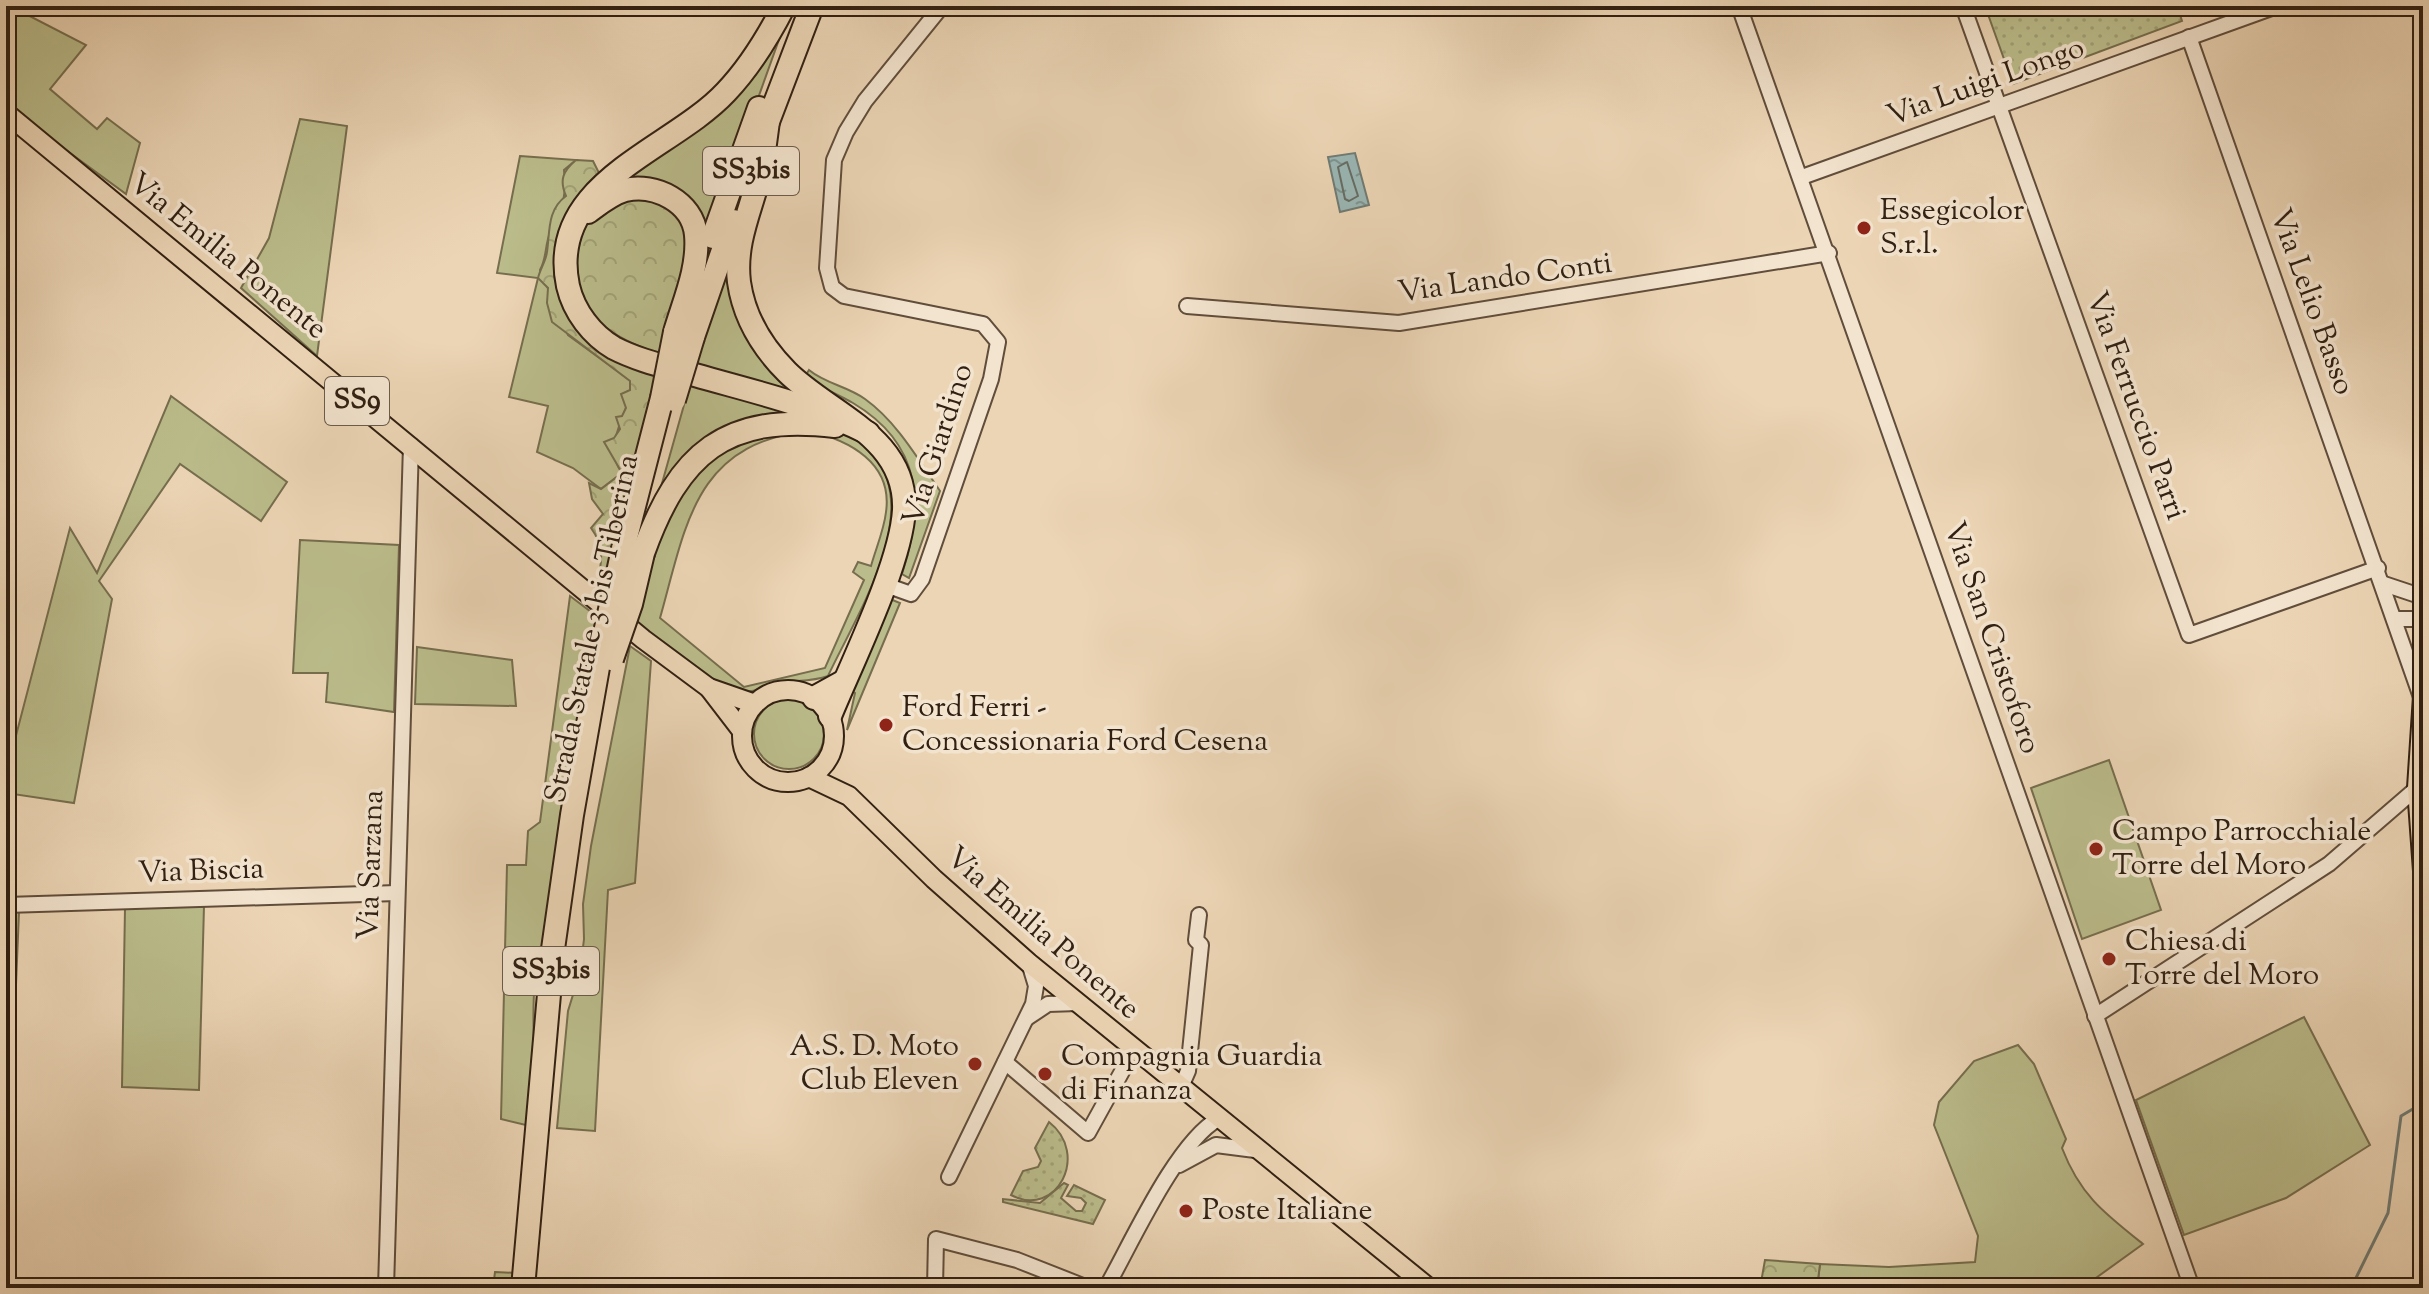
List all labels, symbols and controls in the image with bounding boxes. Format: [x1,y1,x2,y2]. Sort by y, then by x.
street label: Via Luigi Longo [1881,27,2091,139]
road number: SS3bis [703,147,799,195]
street label: Via Emilia Ponente [118,163,336,351]
place label: Essegicolor S.r.l. [1880,190,2024,267]
street label: Via Lelio Basso [2257,203,2365,401]
marker: Essegicolor S.r.l. [1855,219,1873,237]
street label: Via Lando Conti [1395,243,1615,315]
street label: Via Ferruccio Parri [2074,286,2196,526]
street label: Via Giardino [893,358,985,532]
road number: SS9 [325,377,389,425]
street label: Strada Statale 3 bis Tiberina [535,451,651,807]
street label: Via San Cristoforo [1931,516,2051,760]
place label: Ford Ferri - Concessionaria Ford Cesena [902,687,1268,764]
marker: Ford Ferri - Concessionaria Ford Cesena [877,716,895,734]
street label: Via Sarzana [348,789,396,941]
place label: Campo Parrocchiale Torre del Moro [2112,811,2371,888]
street label: Via Emilia Ponente [935,837,1149,1031]
marker: Campo Parrocchiale Torre del Moro [2087,840,2105,858]
street label: Via Biscia [137,848,265,896]
place label: Chiesa di Torre del Moro [2125,921,2319,998]
road number: SS3bis [503,947,599,995]
marker: Chiesa di Torre del Moro [2100,950,2118,968]
place label: A.S. D. Moto Club Eleven [790,1026,959,1103]
place label: Compagnia Guardia di Finanza [1061,1036,1322,1113]
marker: A.S. D. Moto Club Eleven [966,1055,984,1073]
marker: Compagnia Guardia di Finanza [1036,1065,1054,1083]
place label: Poste Italiane [1202,1190,1373,1233]
marker: Poste Italiane [1177,1202,1195,1220]

